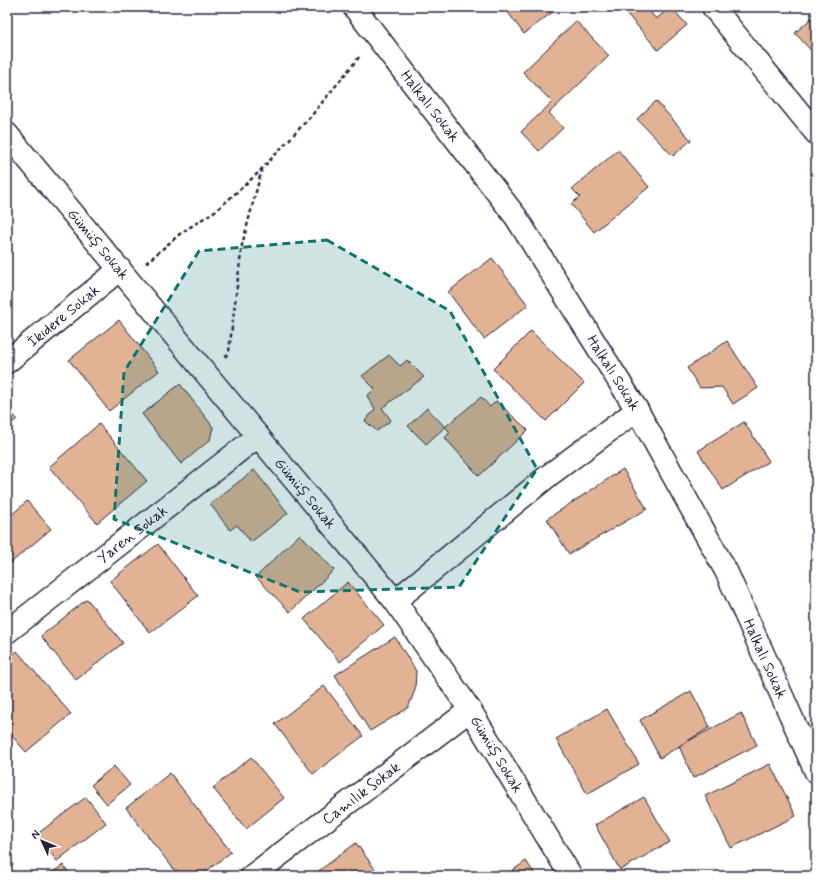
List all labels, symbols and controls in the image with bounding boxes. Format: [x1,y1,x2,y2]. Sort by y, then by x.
street label: Halkalı Sokak [395,66,464,147]
street label: Gümüş Sokak [62,205,133,284]
street label: İkidere Sokak [24,281,104,352]
street label: Halkalı Sokak [581,332,644,415]
street label: Gümüş Sokak [269,454,340,534]
street label: Yaren Sokak [94,501,172,569]
street label: Halkalı Sokak [738,616,791,702]
street label: Gümüş Sokak [465,712,527,797]
street label: Camılık Sokak [319,757,405,830]
north arrow [22,821,62,861]
text: N [28,827,43,842]

